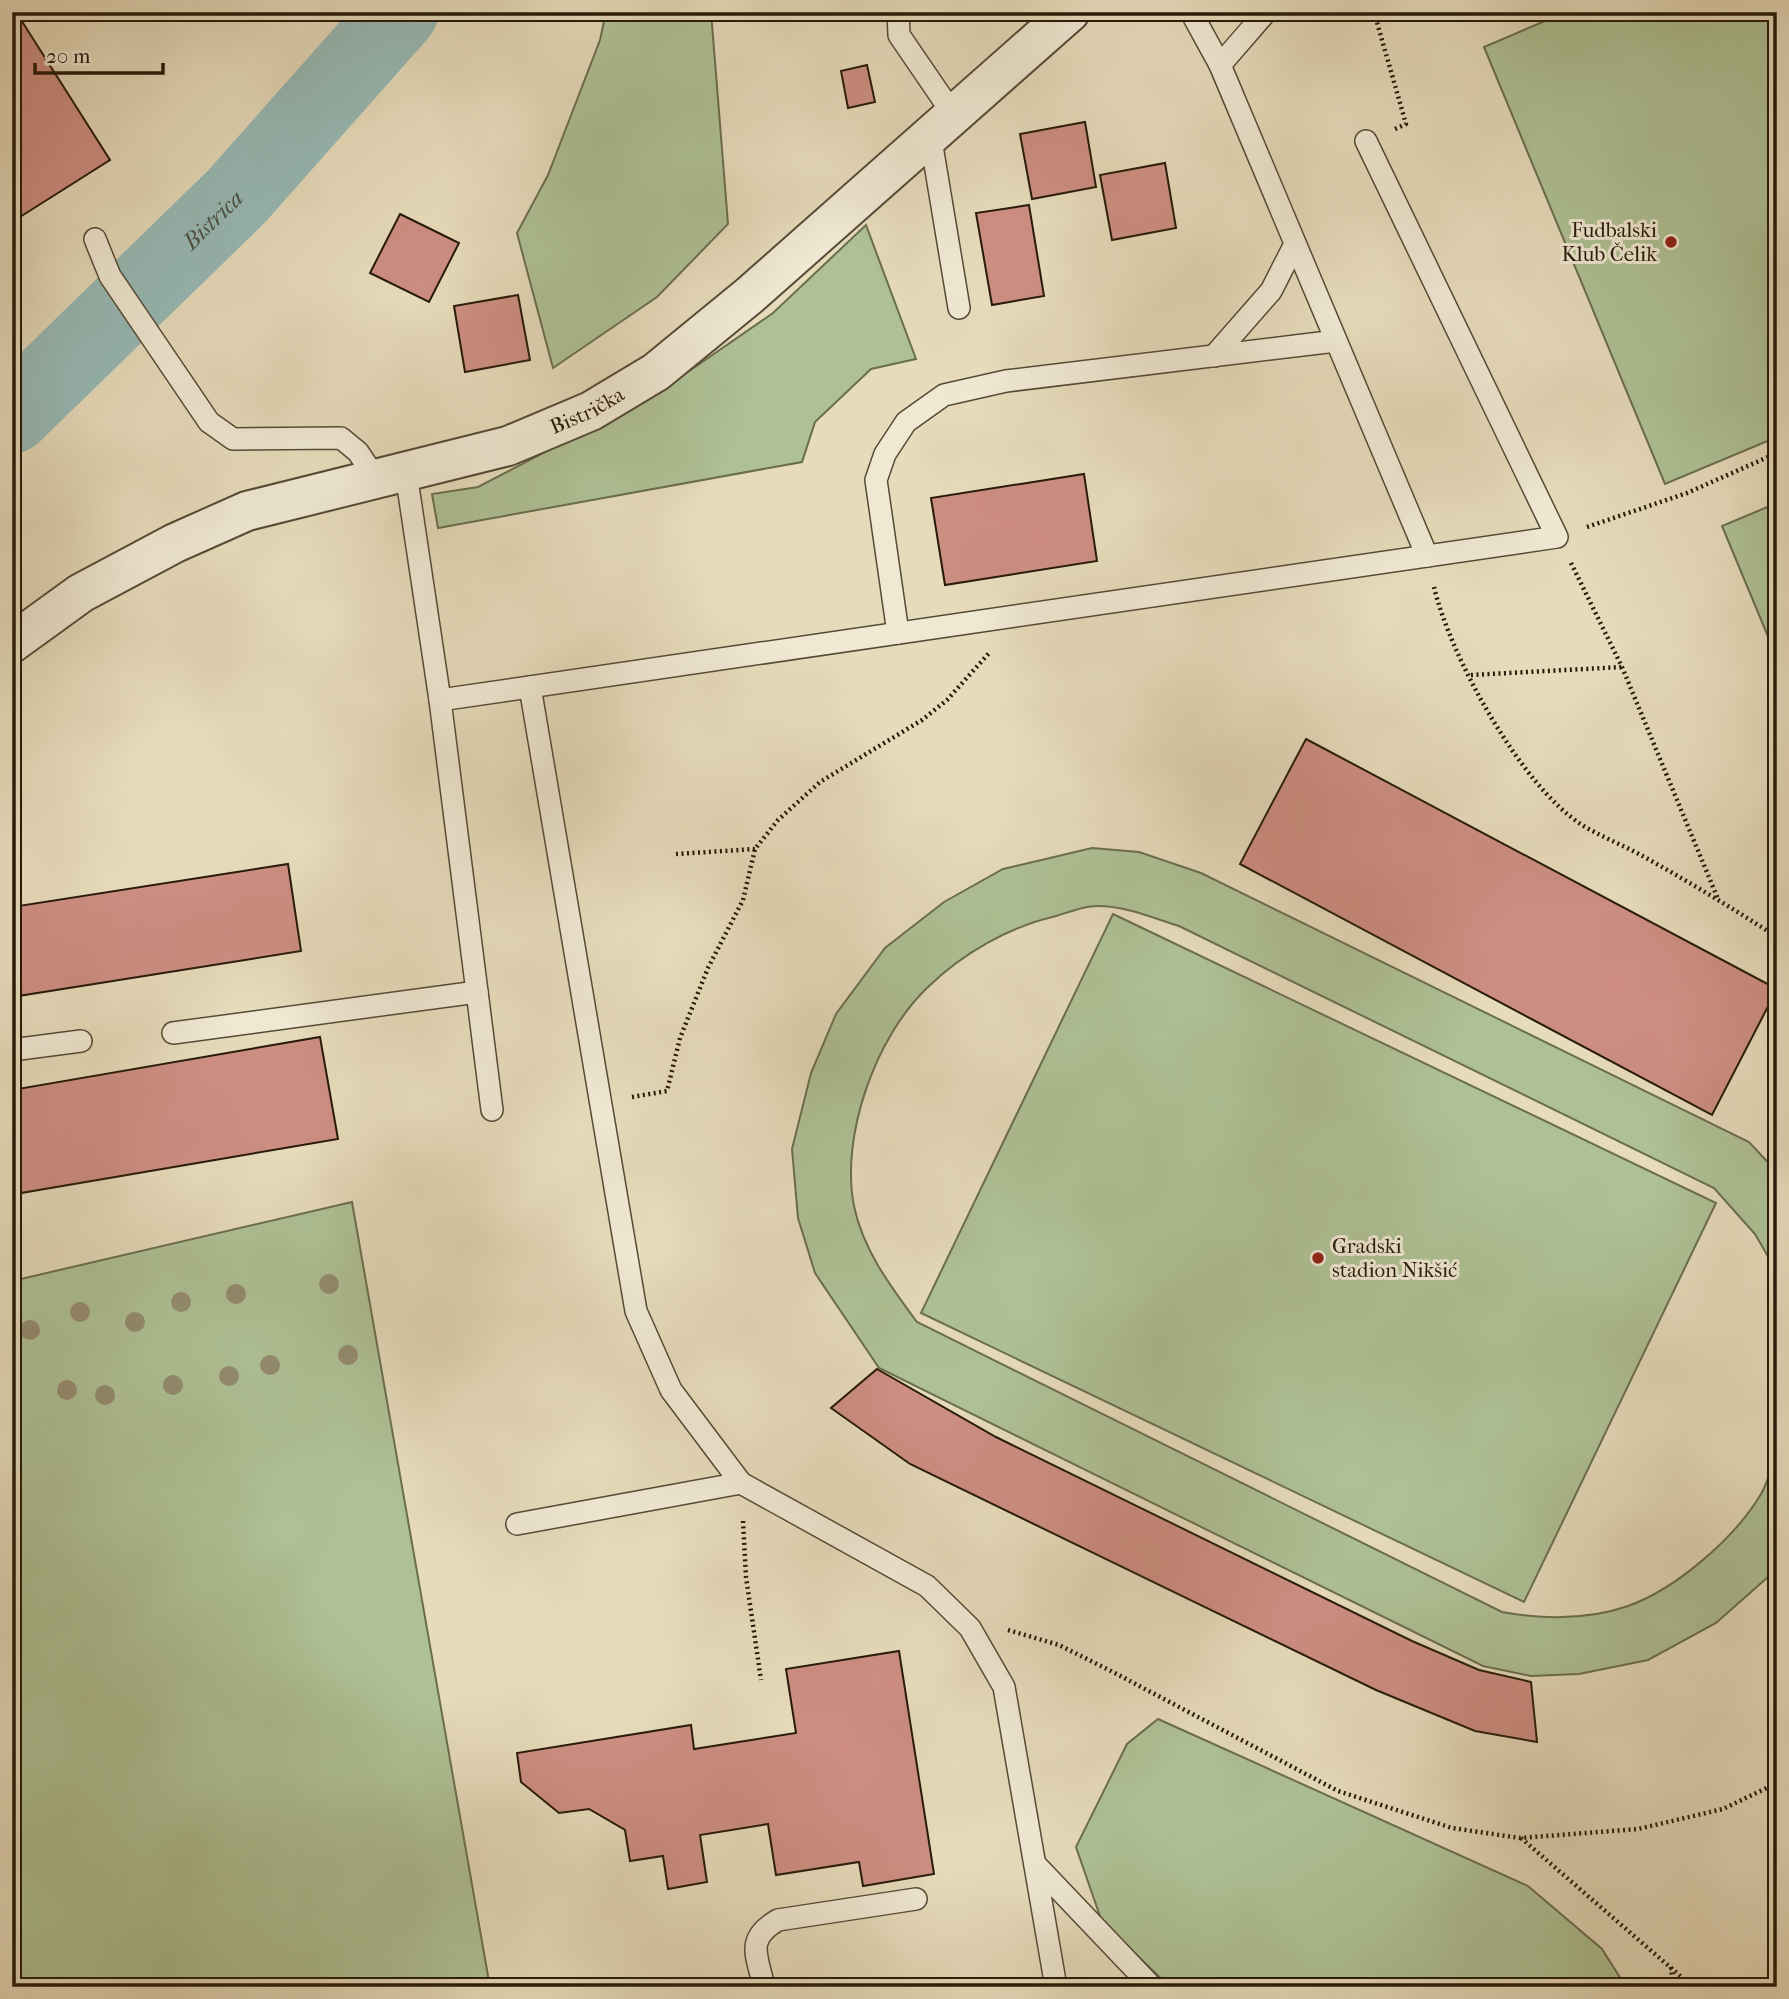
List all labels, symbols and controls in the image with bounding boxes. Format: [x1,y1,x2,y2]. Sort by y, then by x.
scale bar [35,32,163,76]
text: 20 m [46,44,91,68]
water label: Bistrica [176,185,249,257]
place label: Fudbalski Klub Čelik [1562,218,1657,266]
marker: Fudbalski Klub Čelik [1663,234,1679,250]
street label: Bistrička [546,382,629,439]
place label: Gradski stadion Nikšić [1332,1234,1457,1282]
marker: Gradski stadion Nikšić [1310,1250,1326,1266]

